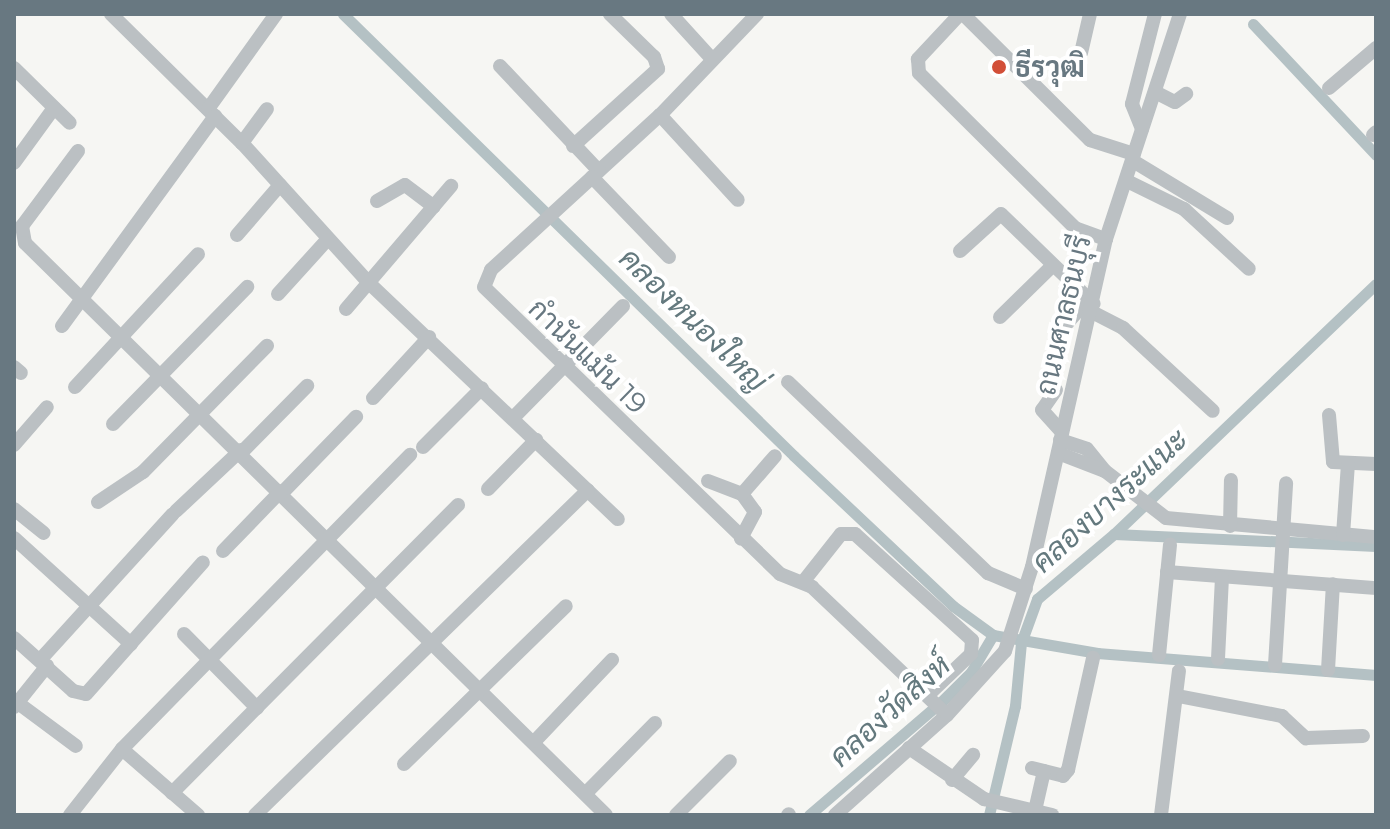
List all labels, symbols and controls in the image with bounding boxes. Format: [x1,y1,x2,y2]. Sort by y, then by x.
place label: ธีรวุฒิ [1015,50,1085,84]
marker: ธีรวุฒิ [990,58,1008,76]
street label: ถนนศาลธนบุรี [1028,232,1098,398]
water label: คลองหนองใหญ่ [612,240,774,400]
street label: กำนันแม้น 19 [522,291,654,421]
water label: คลองบางระแนะ [1025,422,1195,580]
water label: คลองวัดสิงห์ [822,647,958,775]

